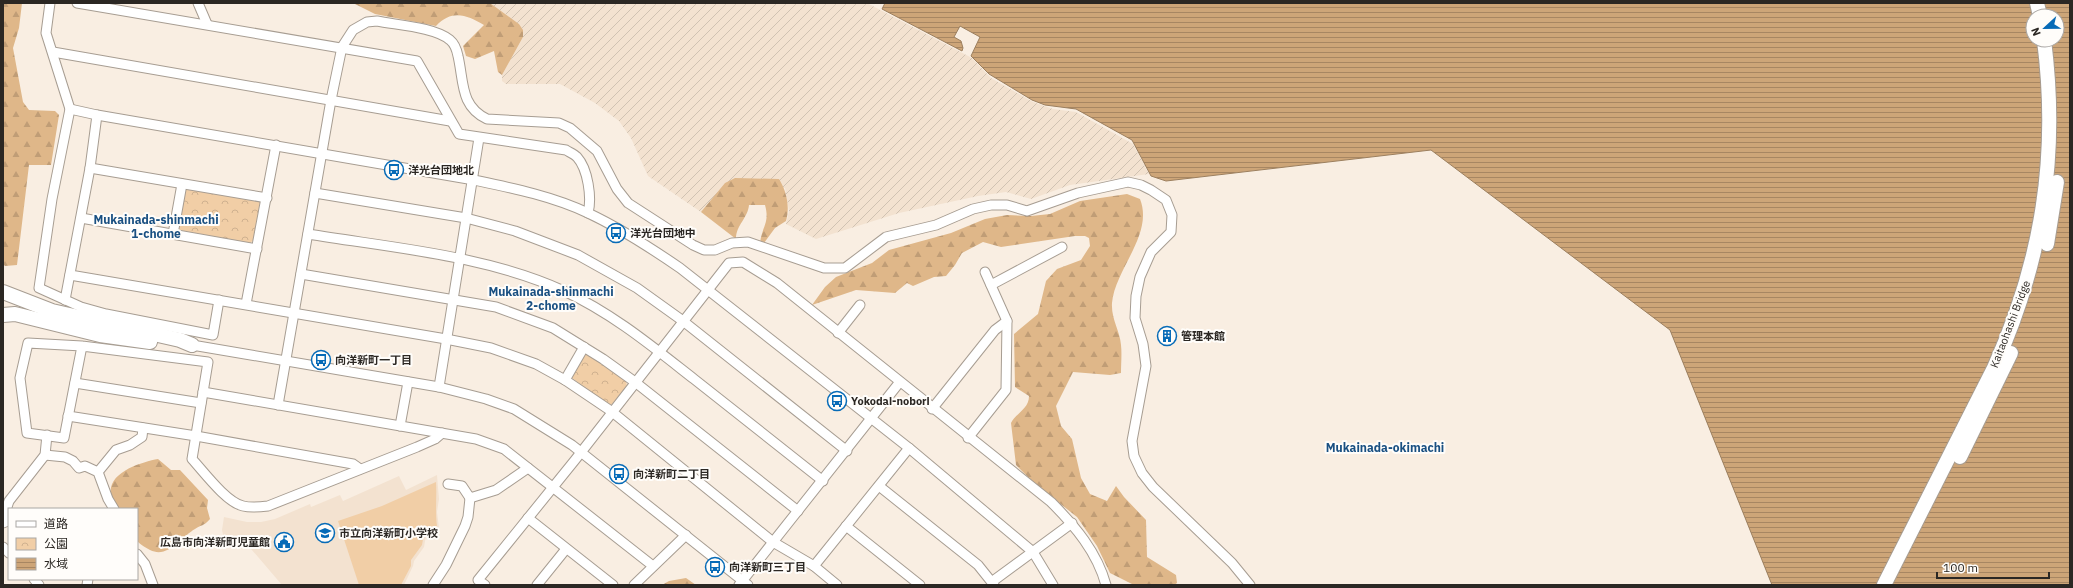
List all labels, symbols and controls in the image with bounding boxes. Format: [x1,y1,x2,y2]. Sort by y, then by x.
north arrow [2025,8,2065,48]
text: N [2028,25,2044,38]
bus stop icon: 洋光台団地北 [383,159,405,181]
place label: 洋光台団地北 [408,163,474,177]
district label: Mukainada-shinmachi 1-chome [93,212,219,241]
bus stop icon: 洋光台団地中 [605,222,627,244]
place label: 洋光台団地中 [630,226,696,240]
street label: Kaitaohashi Bridge [1987,278,2033,370]
district label: Mukainada-shinmachi 2-chome [488,284,614,313]
building icon: 管理本館 [1156,325,1178,347]
place label: 管理本館 [1181,329,1225,343]
bus stop icon: 向洋新町一丁目 [310,349,332,371]
place label: 向洋新町一丁目 [335,353,412,367]
bus stop icon: Yokodai-nobori [826,390,848,412]
place label: Yokodai-nobori [851,394,930,408]
district label: Mukainada-okimachi [1326,440,1444,455]
bus stop icon: 向洋新町二丁目 [608,463,630,485]
place label: 向洋新町二丁目 [633,467,710,481]
legend [8,508,138,580]
text: 道路 [44,516,68,531]
school or university icon: 市立向洋新町小学校 [314,522,336,544]
place label: 市立向洋新町小学校 [339,526,438,540]
public building icon: 広島市向洋新町児童館 [273,531,295,553]
place label: 広島市向洋新町児童館 [160,535,270,549]
text: 公園 [44,536,68,551]
scale bar [1937,554,2049,580]
text: 水域 [44,556,68,571]
bus stop icon: 向洋新町三丁目 [704,556,726,578]
place label: 向洋新町三丁目 [729,560,806,574]
text: 100 m [1943,560,1978,575]

